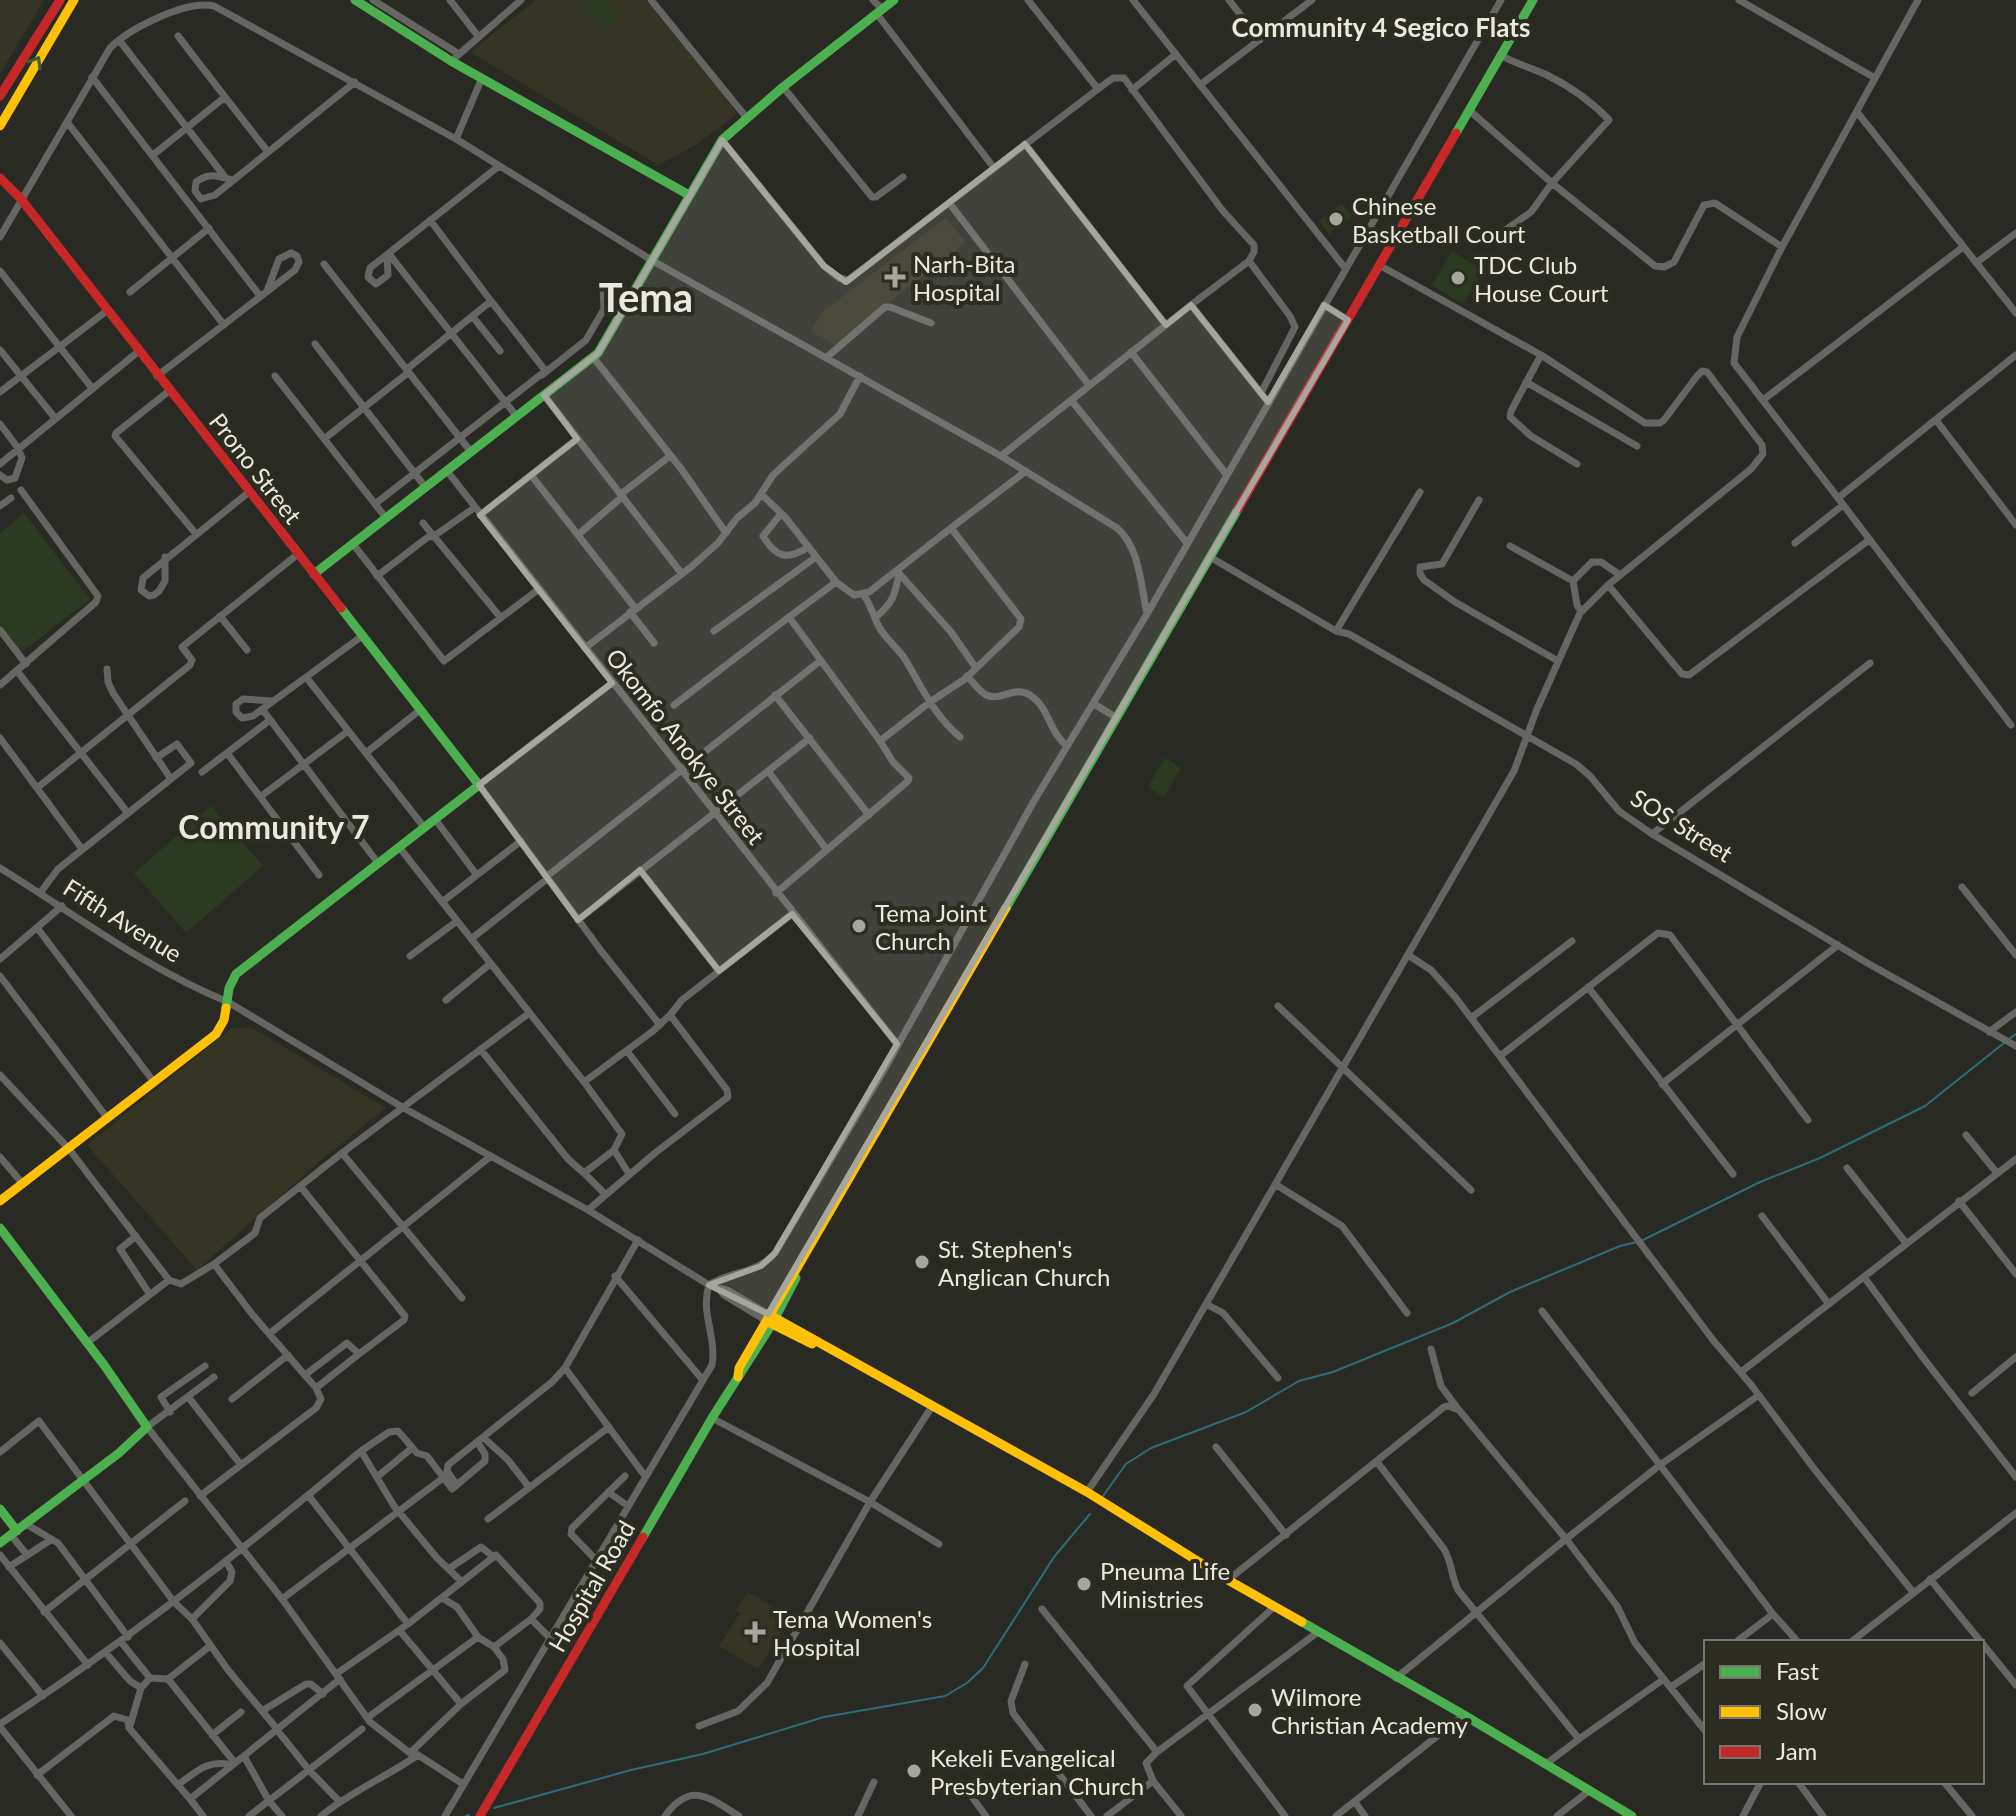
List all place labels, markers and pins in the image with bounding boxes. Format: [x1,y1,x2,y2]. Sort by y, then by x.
place label: Chinese Basketball Court [1352,191,1526,248]
marker: Chinese Basketball Court [1327,210,1345,228]
place label: Narh-Bita Hospital [913,249,1016,306]
place label: TDC Club House Court [1474,250,1609,307]
marker: Narh-Bita Hospital [884,266,906,288]
marker: TDC Club House Court [1449,269,1467,287]
place label: Tema Joint Church [875,898,987,955]
marker: Tema Joint Church [850,917,868,935]
place label: St. Stephen's Anglican Church [938,1234,1110,1291]
marker: St. Stephen's Anglican Church [913,1253,931,1271]
place label: Pneuma Life Ministries [1100,1556,1230,1613]
marker: Pneuma Life Ministries [1075,1575,1093,1593]
place label: Tema Women's Hospital [773,1604,932,1661]
marker: Tema Women's Hospital [744,1621,766,1643]
place label: Wilmore Christian Academy [1271,1682,1469,1739]
marker: Wilmore Christian Academy [1246,1701,1264,1719]
place label: Kekeli Evangelical Presbyterian Church [930,1743,1144,1800]
marker: Kekeli Evangelical Presbyterian Church [905,1762,923,1780]

